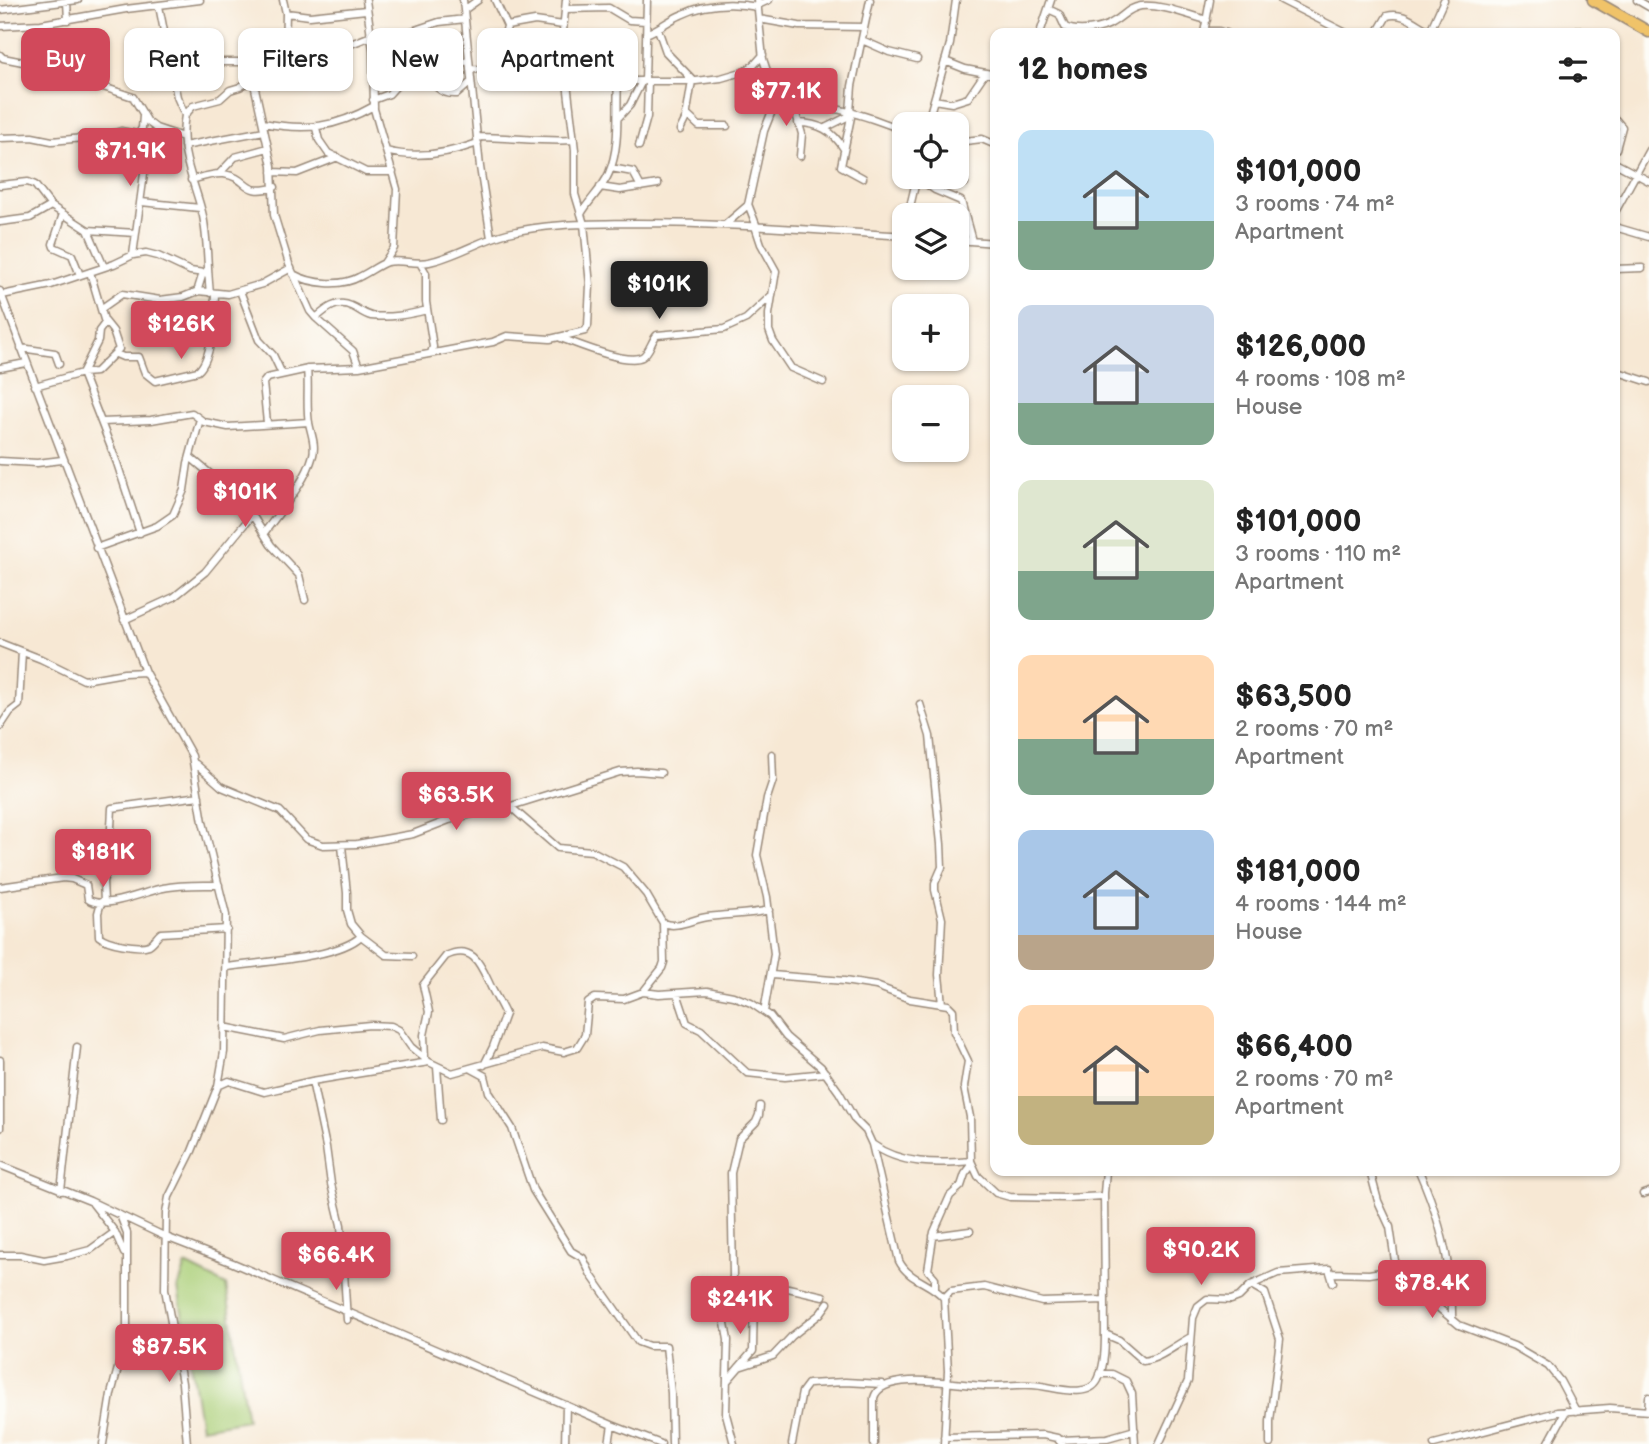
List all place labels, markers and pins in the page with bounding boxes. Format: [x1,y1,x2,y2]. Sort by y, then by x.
pin: $77.1K [729,68,843,128]
pin: $71.9K [73,128,187,188]
pin: $101K [610,262,708,321]
pin: $126K [132,302,230,361]
pin: $101K [196,470,294,529]
pin: $63.5K [399,772,513,832]
pin: $181K [54,830,152,889]
pin: $90.2K [1144,1228,1258,1287]
pin: $66.4K [279,1232,393,1292]
pin: $78.4K [1375,1260,1489,1320]
pin: $241K [691,1276,789,1336]
pin: $87.5K [112,1324,226,1384]

